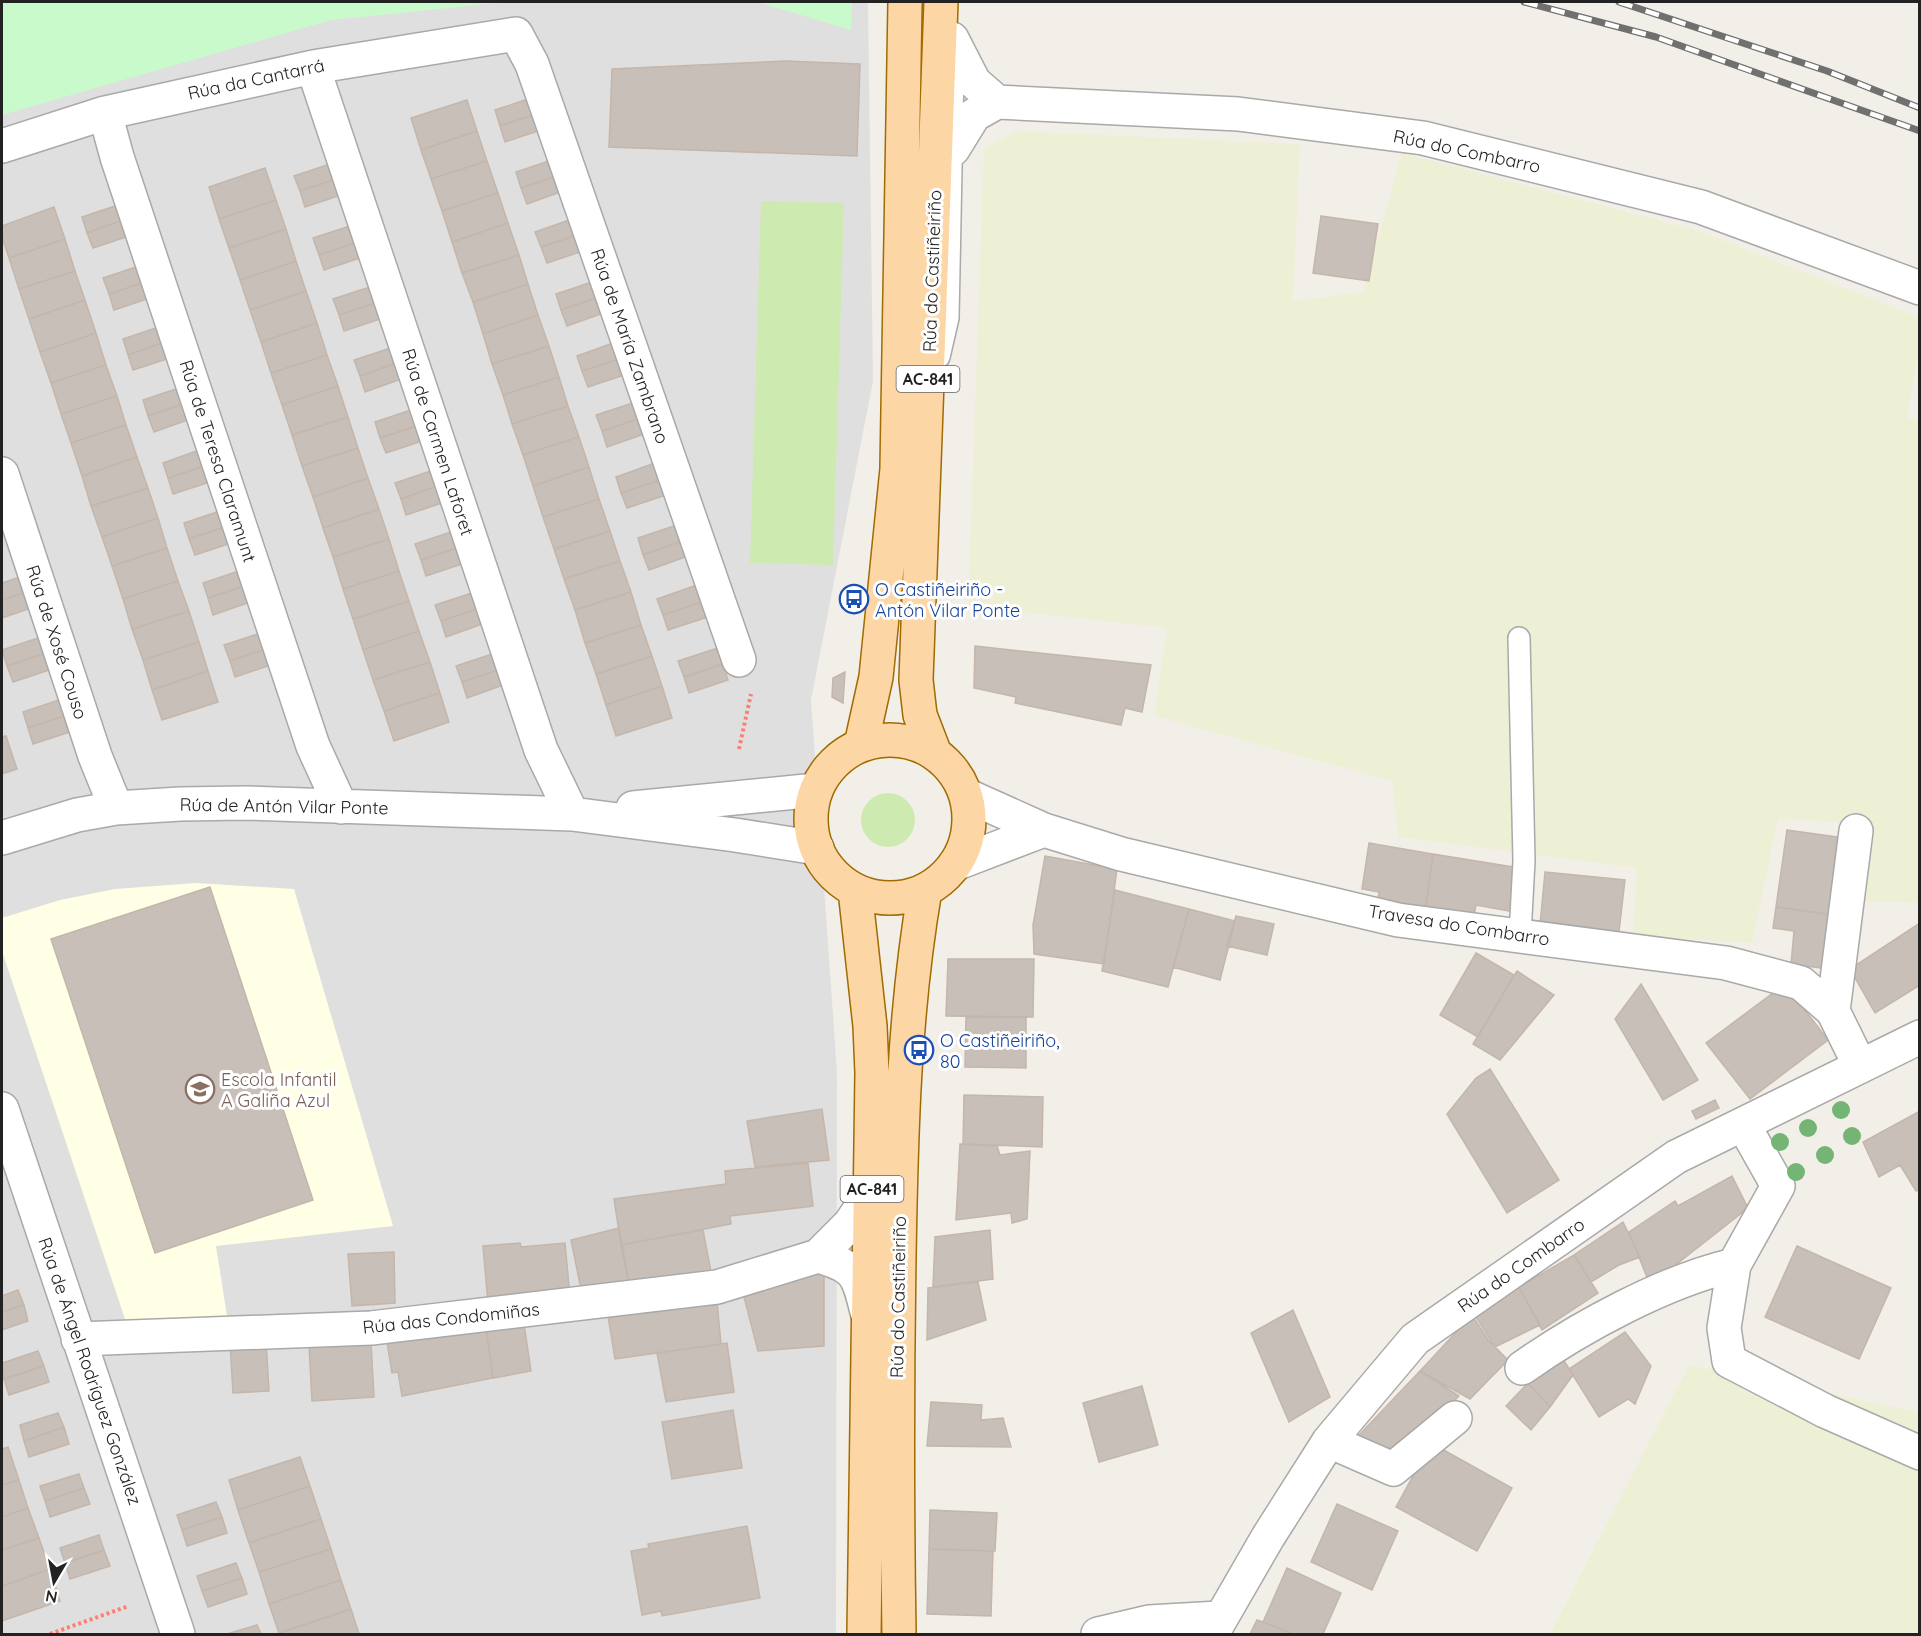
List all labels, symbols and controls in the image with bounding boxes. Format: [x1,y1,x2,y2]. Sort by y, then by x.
street label: Rúa da Cantarrá [185,53,327,105]
street label: Rúa do Combarro [1391,124,1543,178]
street label: Rúa do Castiñeiriño [918,190,946,352]
street label: Rúa de María Zambrano [586,245,674,447]
street label: Rúa de Carmen Laforet [397,346,479,538]
street label: Rúa de Teresa Claramunt [174,357,262,565]
road number: AC-841 [896,366,960,392]
street label: Rúa de Xosé Couso [21,562,93,722]
place label: O Castiñeiriño - Antón Vilar Ponte [875,578,1020,622]
bus stop icon: O Castiñeiriño - Antón Vilar Ponte [838,583,870,615]
street label: Rúa de Antón Vilar Ponte [179,793,389,819]
street label: Travesa do Combarro [1367,899,1551,951]
place label: O Castiñeiriño, 80 [940,1029,1060,1073]
bus stop icon: O Castiñeiriño, 80 [903,1034,935,1066]
place label: Escola Infantil A Galiña Azul [221,1068,337,1112]
school or university icon: Escola Infantil A Galiña Azul [184,1073,216,1105]
road number: AC-841 [840,1176,904,1202]
street label: Rúa do Combarro [1453,1213,1589,1317]
street label: Rúa do Castiñeiriño [885,1216,911,1378]
street label: Rúa de Ángel Rodríguez González [33,1234,147,1508]
street label: Rúa das Condomiñas [361,1297,541,1339]
north arrow [24,1552,84,1612]
text: N [44,1586,59,1608]

